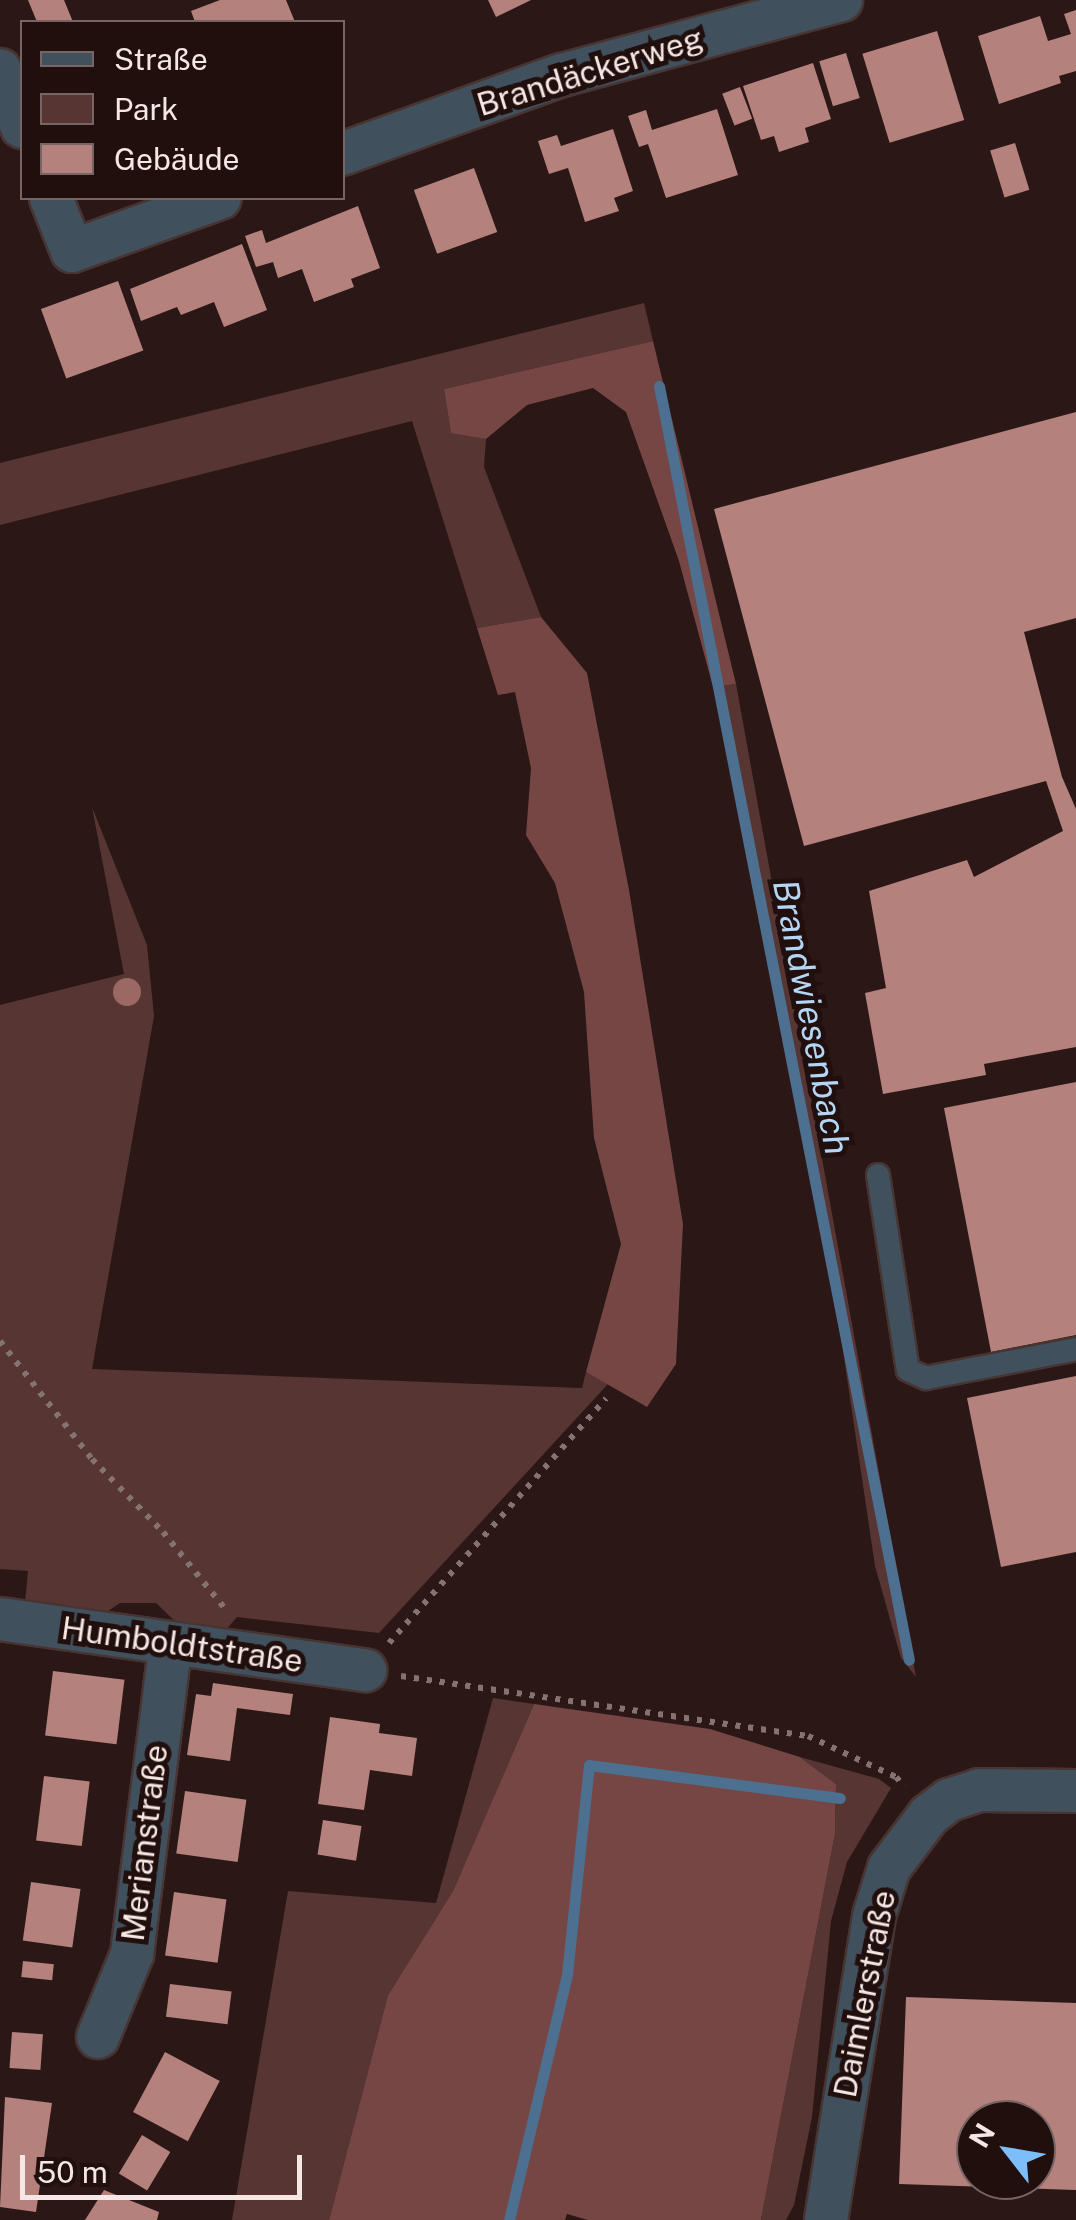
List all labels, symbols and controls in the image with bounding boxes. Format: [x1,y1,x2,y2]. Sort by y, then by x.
street label: Brandäckerweg [472,19,708,125]
legend [20,20,345,200]
text: Straße [114,41,208,77]
text: Park [114,91,178,127]
text: Gebäude [114,141,240,177]
water label: Brandwiesenbach [764,876,858,1158]
street label: Humboldtstraße [59,1609,305,1681]
street label: Merianstraße [114,1743,176,1943]
street label: Daimlerstraße [826,1887,904,2101]
north arrow [956,2100,1056,2200]
text: N [962,2117,1001,2153]
scale bar [25,2135,308,2197]
text: 50 m [37,2154,108,2190]

